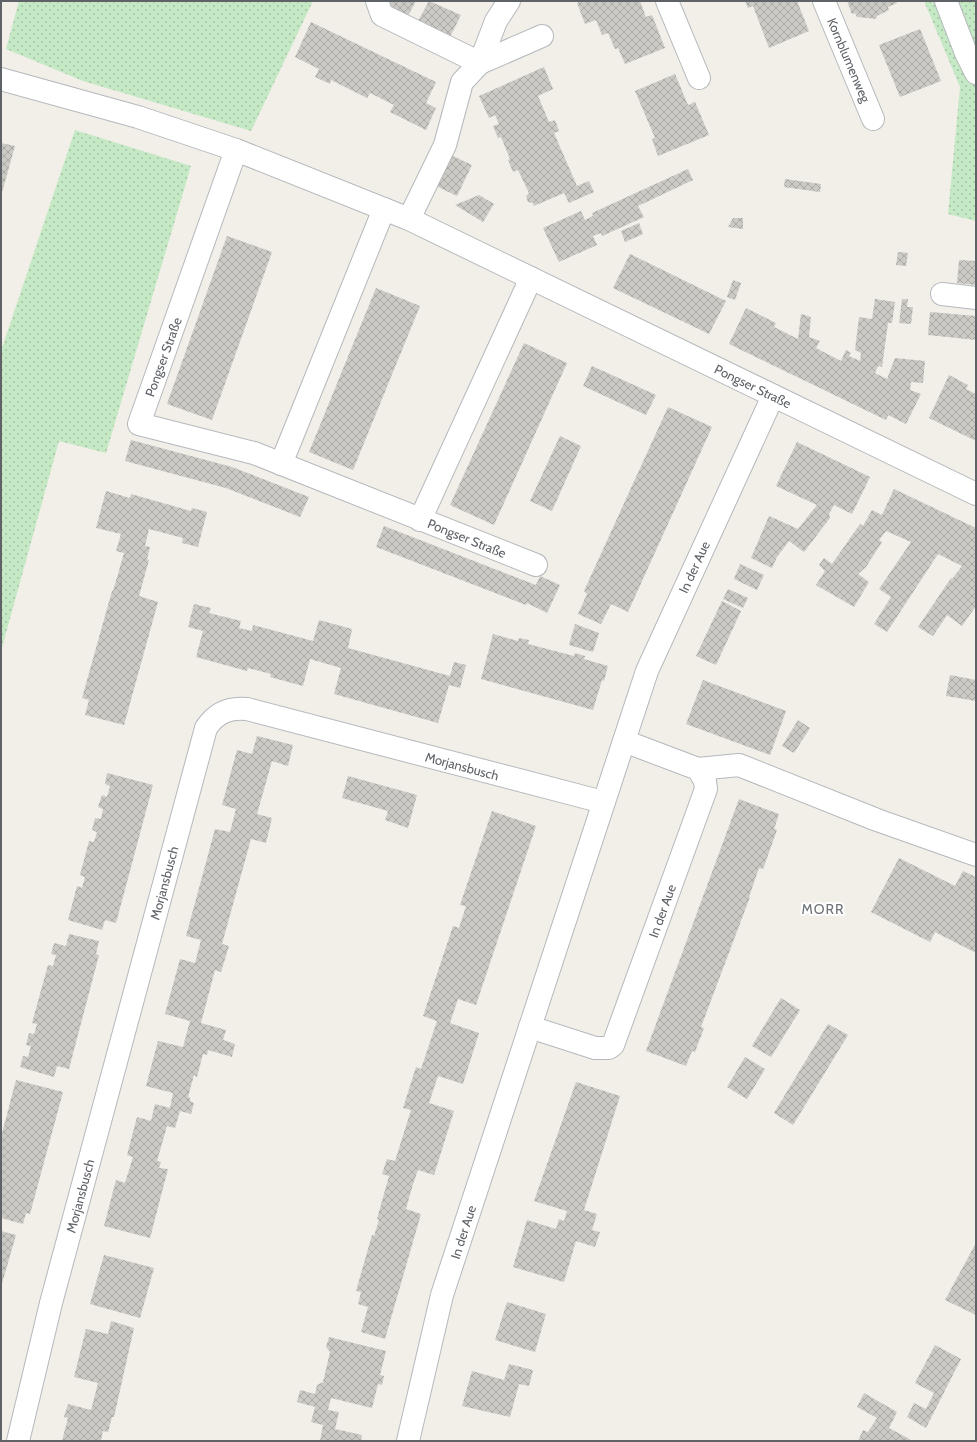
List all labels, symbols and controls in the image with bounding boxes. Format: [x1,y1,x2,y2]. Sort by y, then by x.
street label: Kornblumenweg [824,15,874,105]
street label: Pongser Straße [141,315,185,399]
street label: Pongser Straße [712,361,794,412]
street label: Pongser Straße [425,515,509,561]
street label: In der Aue [675,538,713,596]
street label: Morjansbusch [423,748,501,784]
street label: Morjansbusch [146,844,182,922]
street label: In der Aue [645,882,679,940]
district label: MORR [802,900,844,918]
street label: Morjansbusch [62,1157,98,1235]
street label: In der Aue [447,1203,479,1261]

